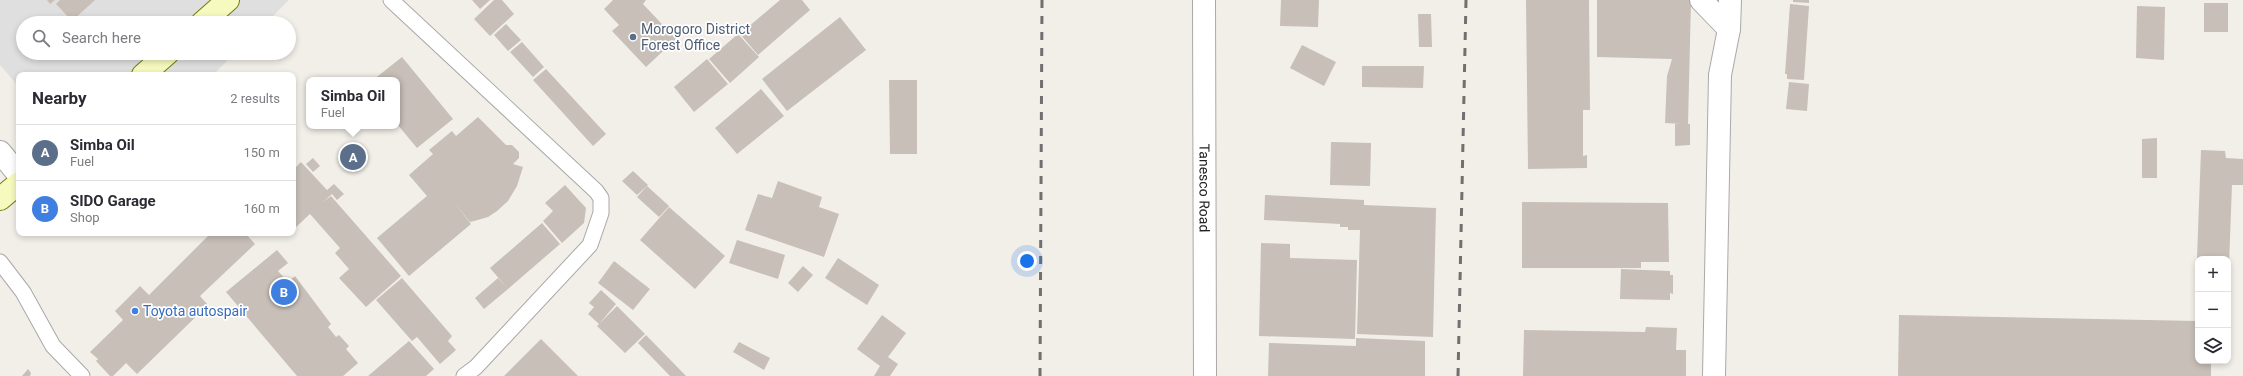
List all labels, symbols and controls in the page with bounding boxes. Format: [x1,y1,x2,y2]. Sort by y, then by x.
search box [16,16,296,60]
place label: Morogoro District Forest Office [641,21,751,53]
icon: search [30,27,52,49]
text: Search here [62,29,141,47]
marker: Morogoro District Forest Office [628,32,638,42]
popup [306,77,400,129]
text: Simba Oil [321,87,385,105]
text: Nearby [32,88,87,108]
text: 2 results [230,91,280,106]
text: Fuel [321,105,345,120]
text: Simba Oil [70,136,135,154]
pin: A [340,142,366,172]
street label: Tanesco Road [1196,144,1213,232]
text: A [41,145,49,160]
text: 150 m [243,145,280,160]
text: Fuel [70,154,94,169]
text: SIDO Garage [70,192,156,210]
text: B [41,201,49,216]
text: 160 m [243,201,280,216]
text: Shop [70,210,100,225]
your location [1017,251,1037,271]
map controls [2195,256,2231,364]
button: + [2195,256,2231,292]
pin: B [271,277,297,307]
button: − [2195,292,2231,328]
place label: Toyota autospair [143,303,248,319]
marker: Toyota autospair [130,306,140,316]
button: layers [2195,328,2231,364]

